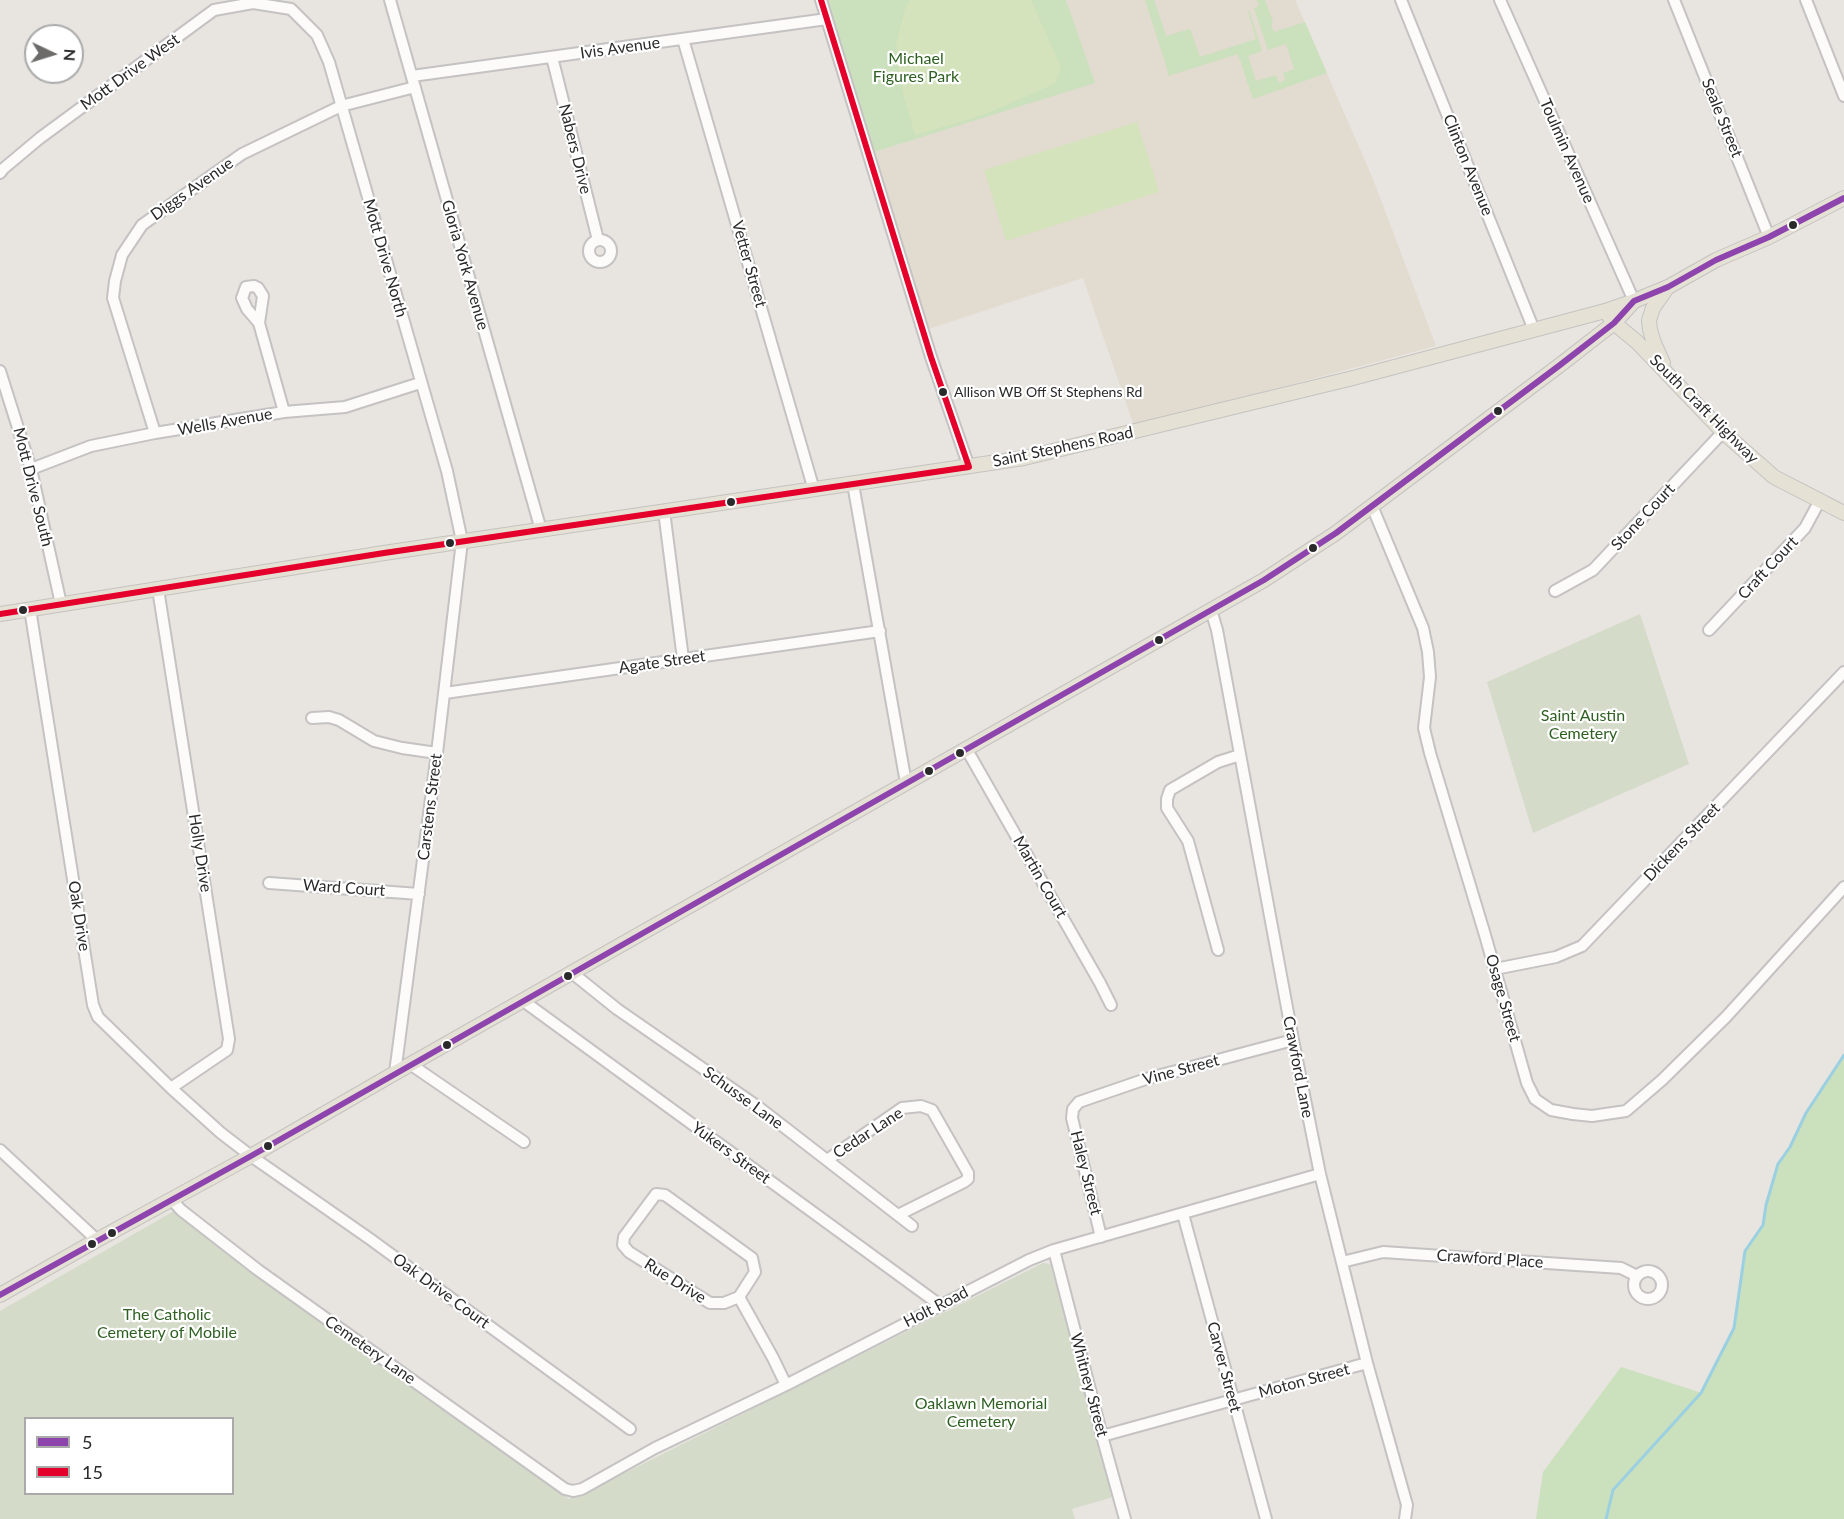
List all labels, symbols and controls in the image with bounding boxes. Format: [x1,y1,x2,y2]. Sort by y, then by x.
north arrow [24,24,84,84]
street label: Mott Drive West [77,30,183,114]
street label: Ivis Avenue [579,33,661,63]
text: N [61,48,80,62]
park label: Michael Figures Park [873,49,959,87]
street label: Seale Street [1697,76,1747,160]
street label: Toulmin Avenue [1535,96,1599,206]
street label: Nabers Drive [555,102,595,196]
street label: Clinton Avenue [1439,111,1497,219]
street label: Diggs Avenue [147,153,237,225]
street label: Mott Drive North [359,197,411,319]
street label: Gloria York Avenue [437,198,493,332]
street label: Vetter Street [727,218,771,310]
unlabelled marker [1787,219,1799,231]
street label: South Craft Highway [1646,351,1762,467]
place label: Allison WB Off St Stephens Rd [954,384,1142,400]
marker: Allison WB Off St Stephens Rd [937,386,949,398]
street label: Wells Avenue [176,404,274,440]
unlabelled marker [1492,405,1504,417]
street label: Saint Stephens Road [991,423,1135,471]
street label: Mott Drive South [9,425,57,549]
street label: Stone Court [1607,480,1679,554]
unlabelled marker [725,496,737,508]
street label: Craft Court [1734,532,1802,604]
unlabelled marker [444,537,456,549]
unlabelled marker [1307,542,1319,554]
unlabelled marker [17,604,29,616]
unlabelled marker [1153,634,1165,646]
street label: Agate Street [617,646,707,678]
park label: Saint Austin Cemetery [1541,706,1625,744]
unlabelled marker [954,747,966,759]
street label: Carstens Street [414,752,446,862]
unlabelled marker [923,765,935,777]
street label: Dickens Street [1640,799,1724,885]
street label: Holly Drive [184,812,216,894]
street label: Martin Court [1009,833,1071,921]
street label: Ward Court [302,876,386,900]
street label: Oak Drive [64,879,94,953]
street label: Osage Street [1481,952,1525,1044]
unlabelled marker [562,970,574,982]
street label: Crawford Lane [1279,1014,1317,1120]
unlabelled marker [441,1039,453,1051]
street label: Vine Street [1141,1051,1221,1089]
street label: Schusse Lane [699,1063,787,1133]
street label: Cedar Lane [829,1103,907,1163]
street label: Yukers Street [688,1118,774,1188]
street label: Haley Street [1066,1129,1106,1217]
unlabelled marker [262,1140,274,1152]
unlabelled marker [106,1227,118,1239]
unlabelled marker [86,1238,98,1250]
street label: Crawford Place [1436,1246,1544,1272]
street label: Oak Drive Court [389,1249,493,1333]
street label: Rue Drive [641,1254,709,1308]
street label: Holt Road [900,1283,972,1331]
park label: The Catholic Cemetery of Mobile [97,1305,237,1343]
street label: Cemetery Lane [321,1312,419,1388]
street label: Carver Street [1203,1320,1245,1414]
street label: Whitney Street [1066,1331,1112,1439]
street label: Moton Street [1256,1360,1352,1402]
park label: Oaklawn Memorial Cemetery [915,1394,1047,1432]
legend [24,1417,234,1495]
text: 5 [82,1431,92,1453]
text: 15 [82,1461,103,1483]

